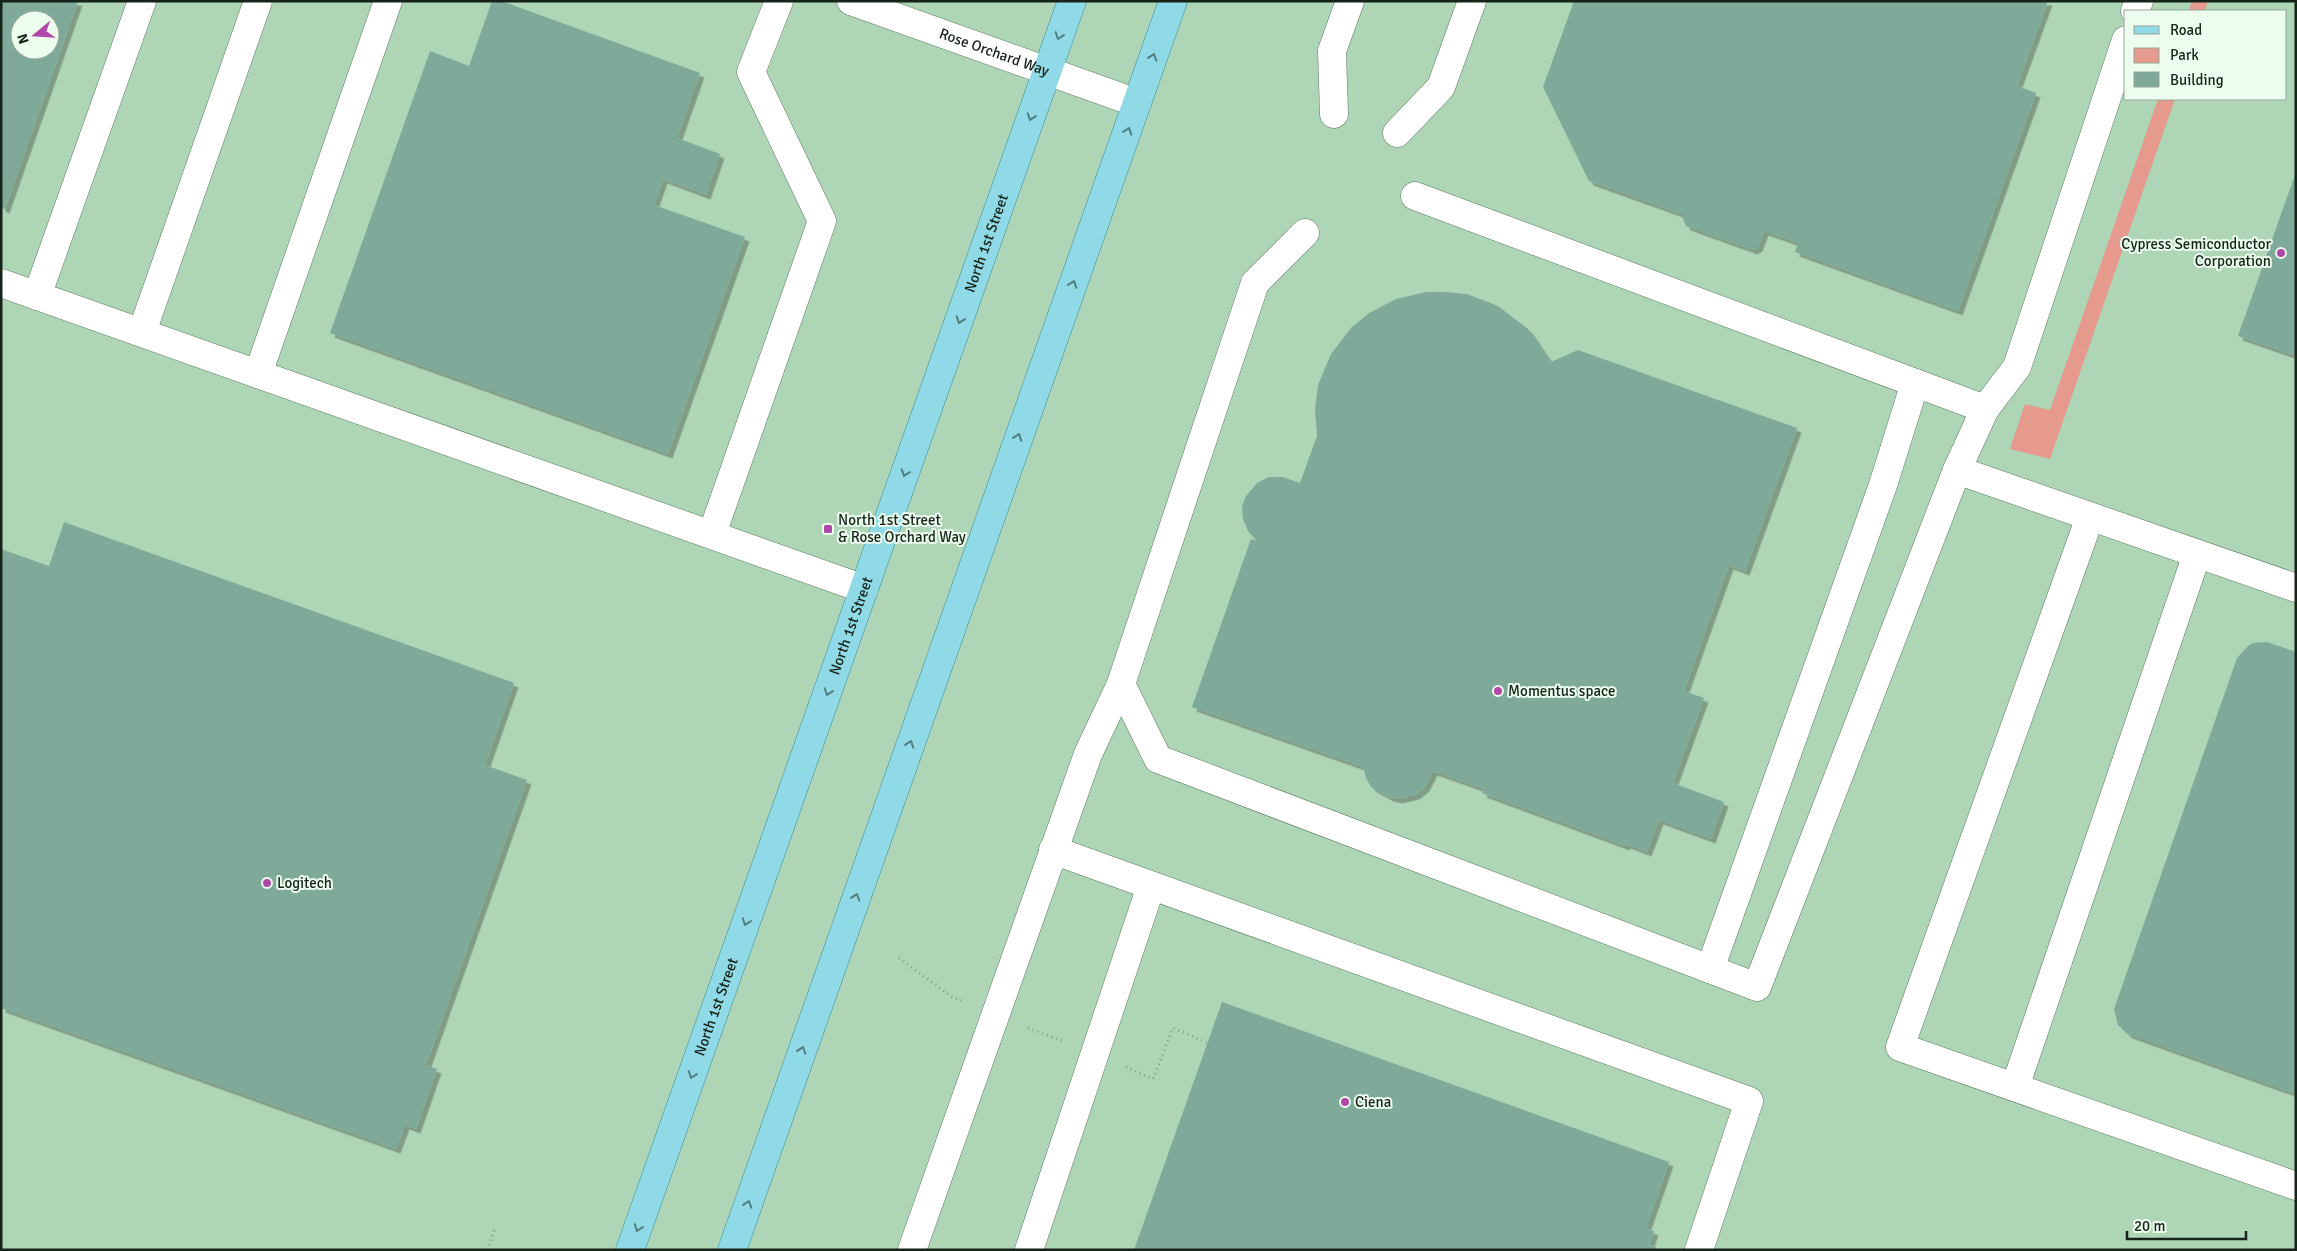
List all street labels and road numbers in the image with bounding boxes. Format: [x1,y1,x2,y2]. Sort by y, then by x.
street label: Rose Orchard Way [937,24,1051,80]
street label: North 1st Street [961,192,1012,295]
street label: North 1st Street [825,574,877,677]
street label: North 1st Street [690,955,742,1058]

